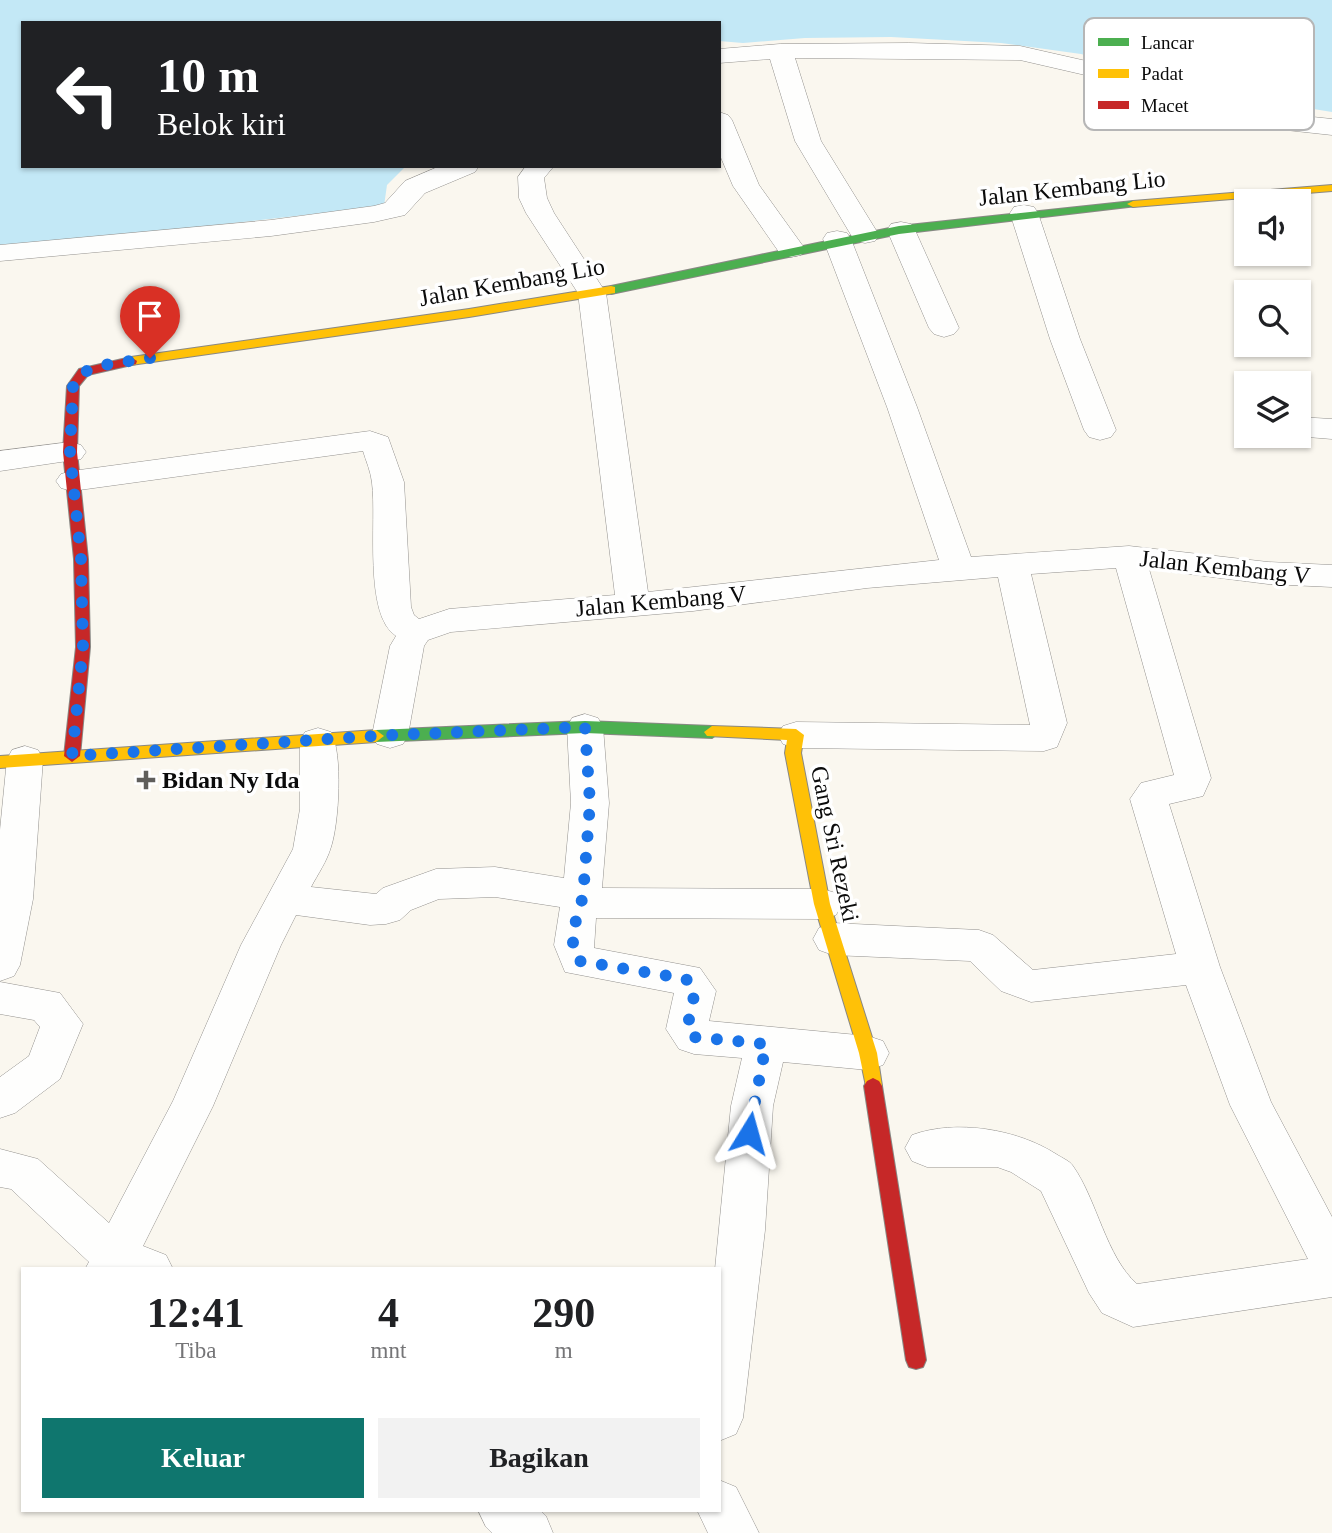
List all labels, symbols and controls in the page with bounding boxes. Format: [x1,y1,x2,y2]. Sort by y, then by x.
legend [1084,18,1314,130]
text: Lancar [1141,32,1194,53]
text: 10 m [157,48,259,103]
icon: left [42,49,133,140]
text: Padat [1141,63,1184,84]
text: Macet [1141,95,1189,116]
text: Belok kiri [157,106,286,142]
street label: Jalan Kembang Lio [977,165,1167,211]
map controls [1234,189,1311,448]
button: sound [1234,189,1311,266]
street label: Jalan Kembang Lio [417,253,607,311]
button: search [1234,280,1311,357]
pin [120,286,180,358]
icon: arrive [131,297,169,335]
button: layers [1234,371,1311,448]
street label: Jalan Kembang V [1138,545,1312,589]
street label: Jalan Kembang V [574,581,748,621]
street label: Gang Sri Rezeki [806,764,864,925]
place label: Bidan Ny Ida [162,767,299,793]
marker: Bidan Ny Ida [136,770,156,790]
position arrow [712,1096,786,1170]
text: 12:41 [147,1290,245,1336]
text: 4 [378,1290,399,1336]
text: 290 [532,1290,595,1336]
text: Tiba [175,1338,216,1363]
text: mnt [371,1338,406,1363]
text: m [555,1338,573,1363]
button: Keluar [42,1418,364,1498]
button: Bagikan [378,1418,700,1498]

